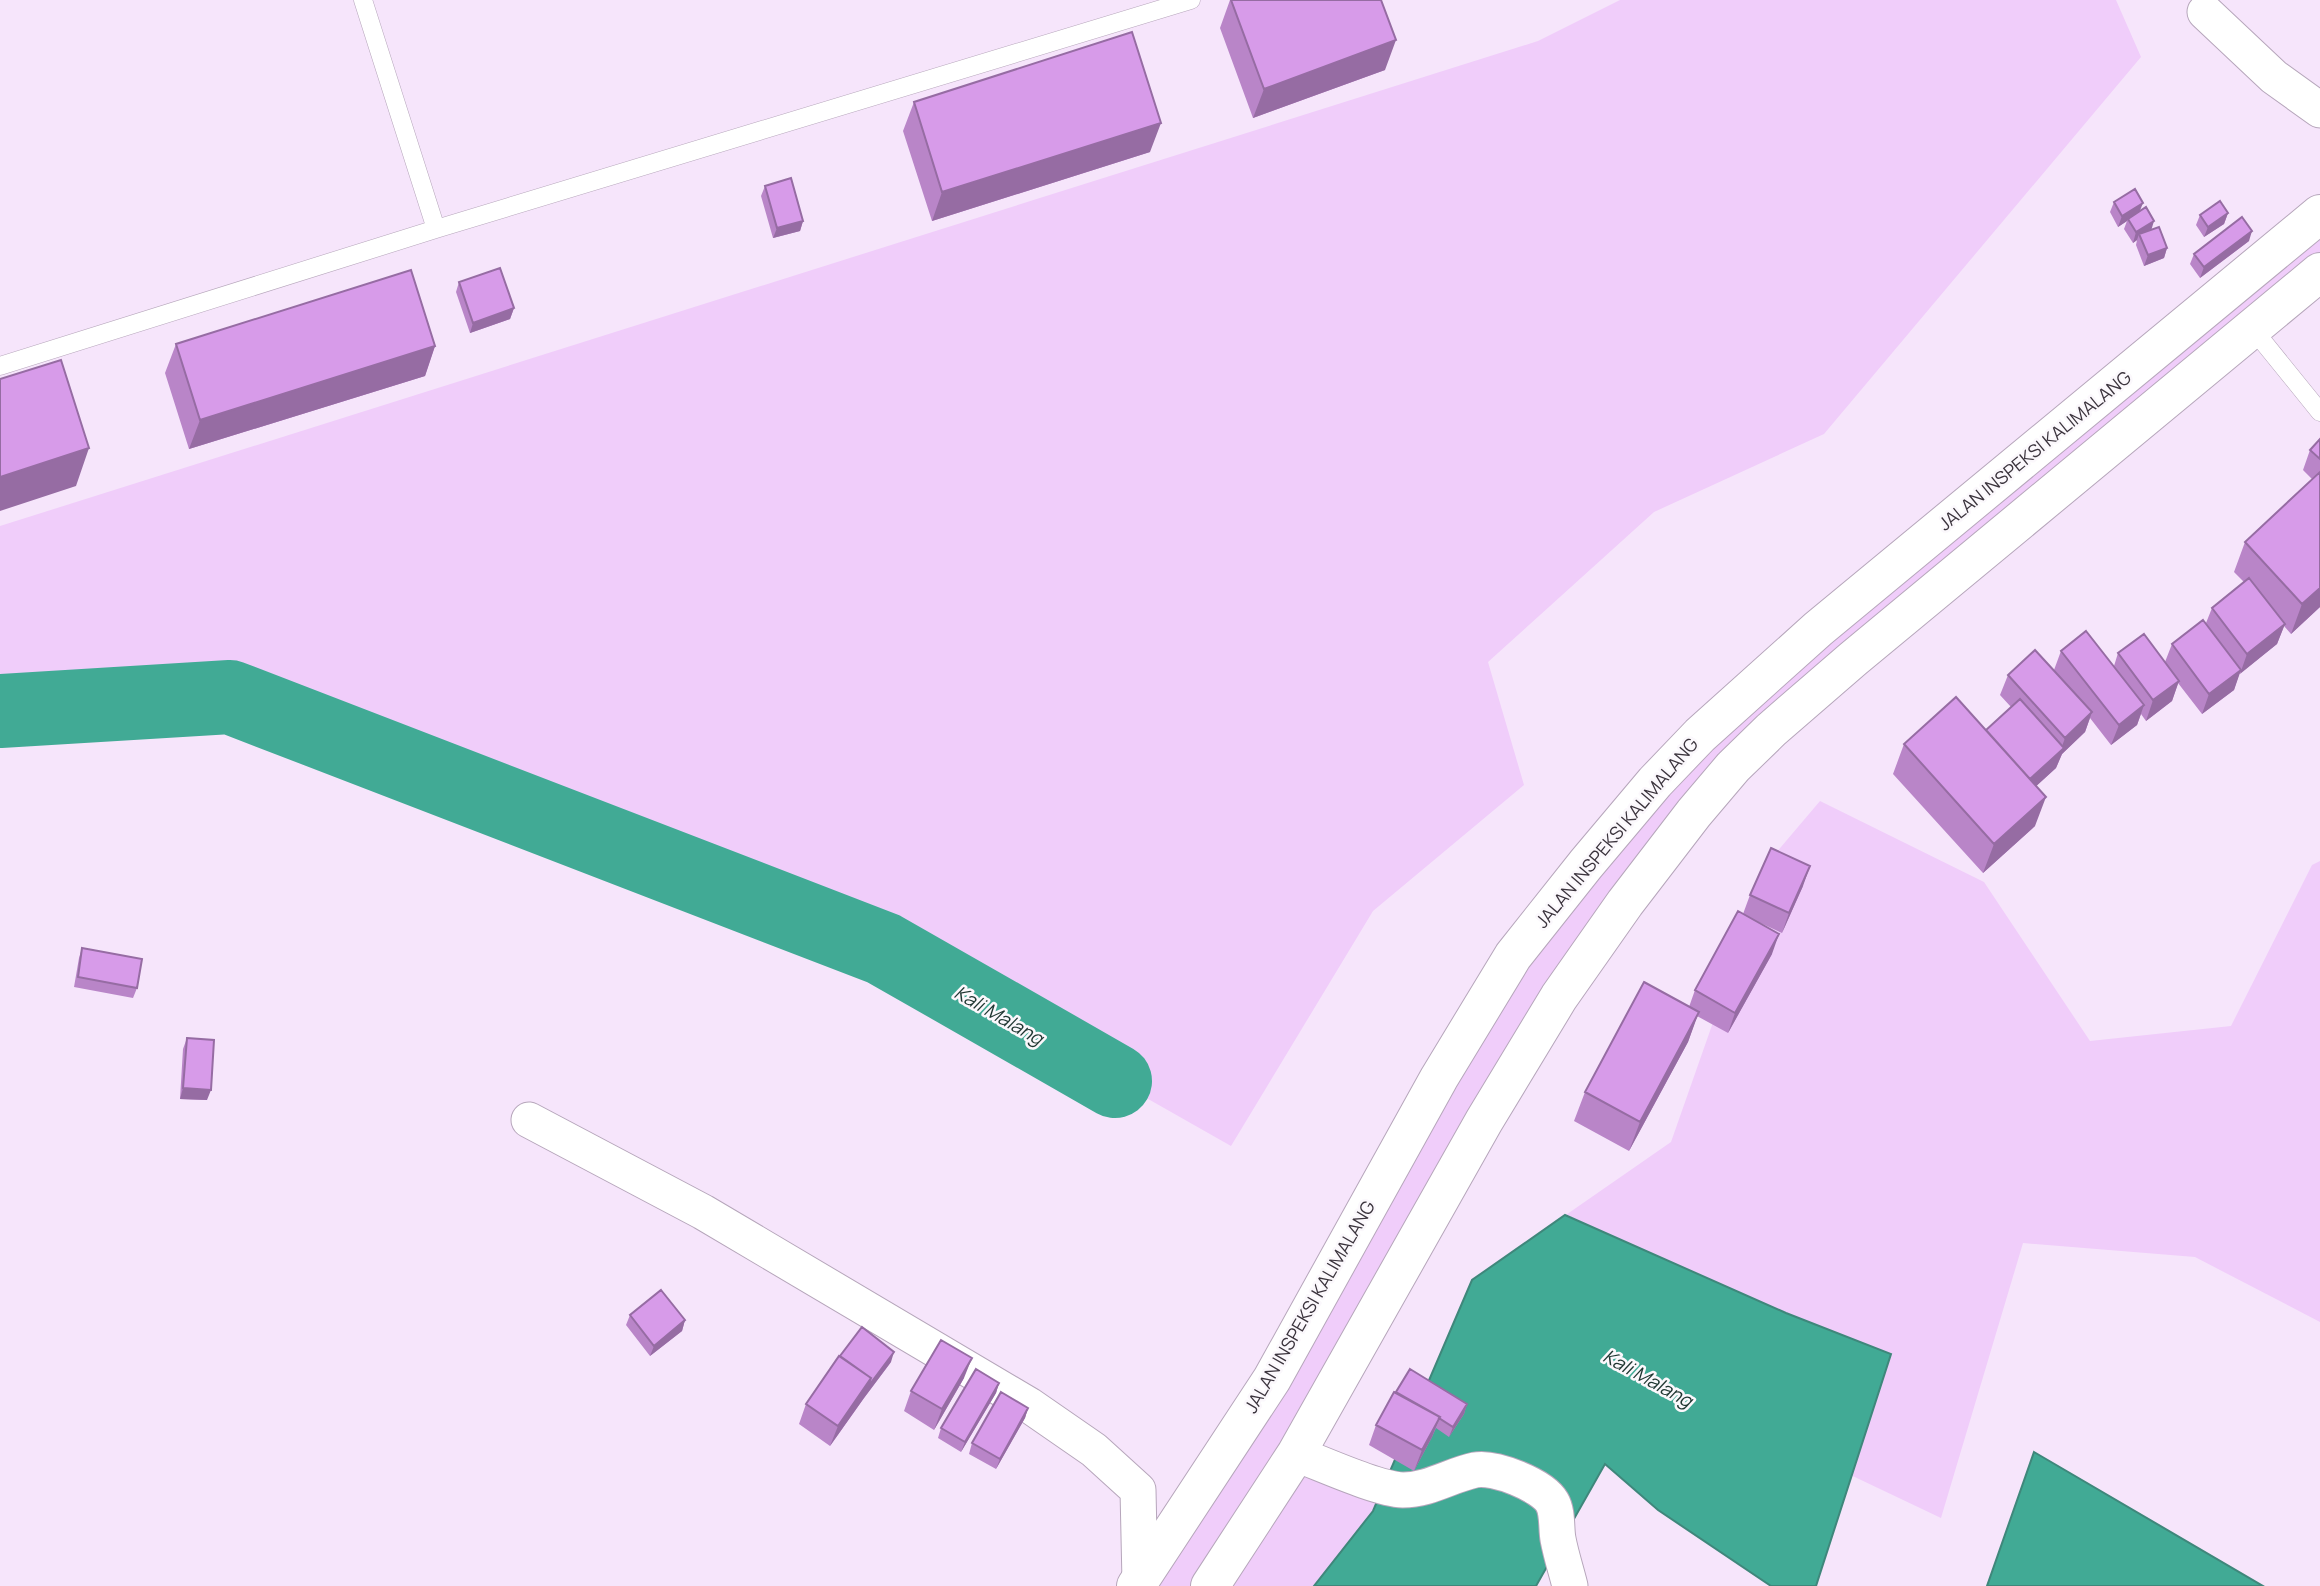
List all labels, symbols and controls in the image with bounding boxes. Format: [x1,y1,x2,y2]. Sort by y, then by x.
street label: JALAN INSPEKSI KALIMALANG [1933,365,2136,535]
street label: JALAN INSPEKSI KALIMALANG [1529,732,1703,932]
water label: Kali Malang [950,979,1050,1052]
street label: JALAN INSPEKSI KALIMALANG [1238,1196,1380,1417]
water label: Kali Malang [1599,1343,1699,1414]

